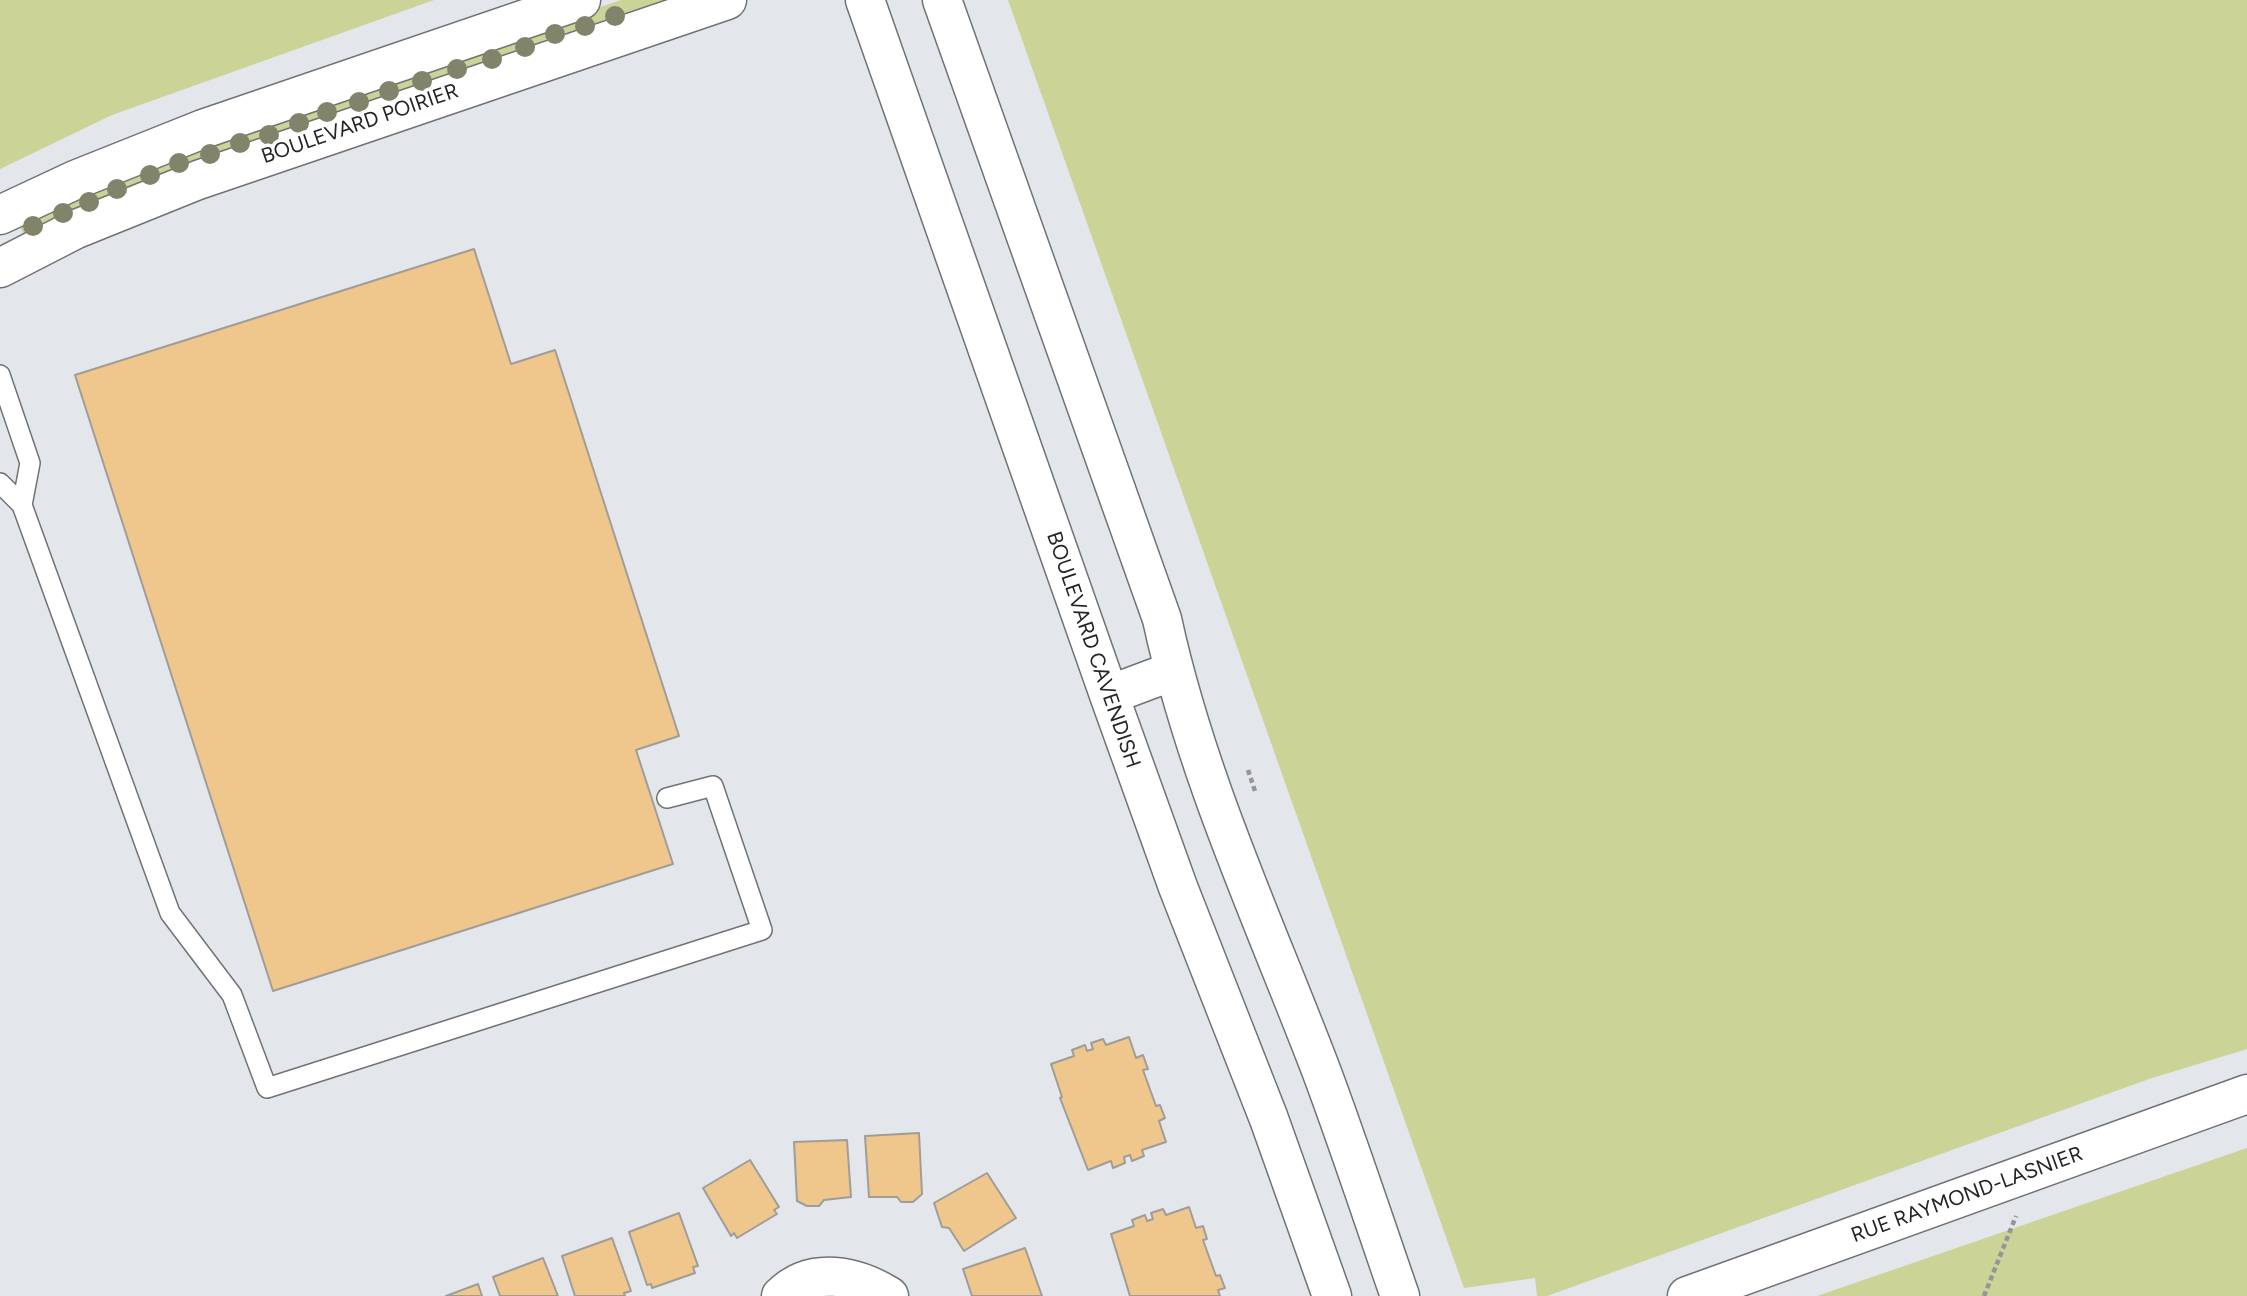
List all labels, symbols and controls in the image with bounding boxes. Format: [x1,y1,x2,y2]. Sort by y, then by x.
street label: BOULEVARD POIRIER [258,78,462,170]
street label: BOULEVARD CAVENDISH [1041,528,1145,772]
street label: RUE RAYMOND-LASNIER [1848,1141,2086,1249]

